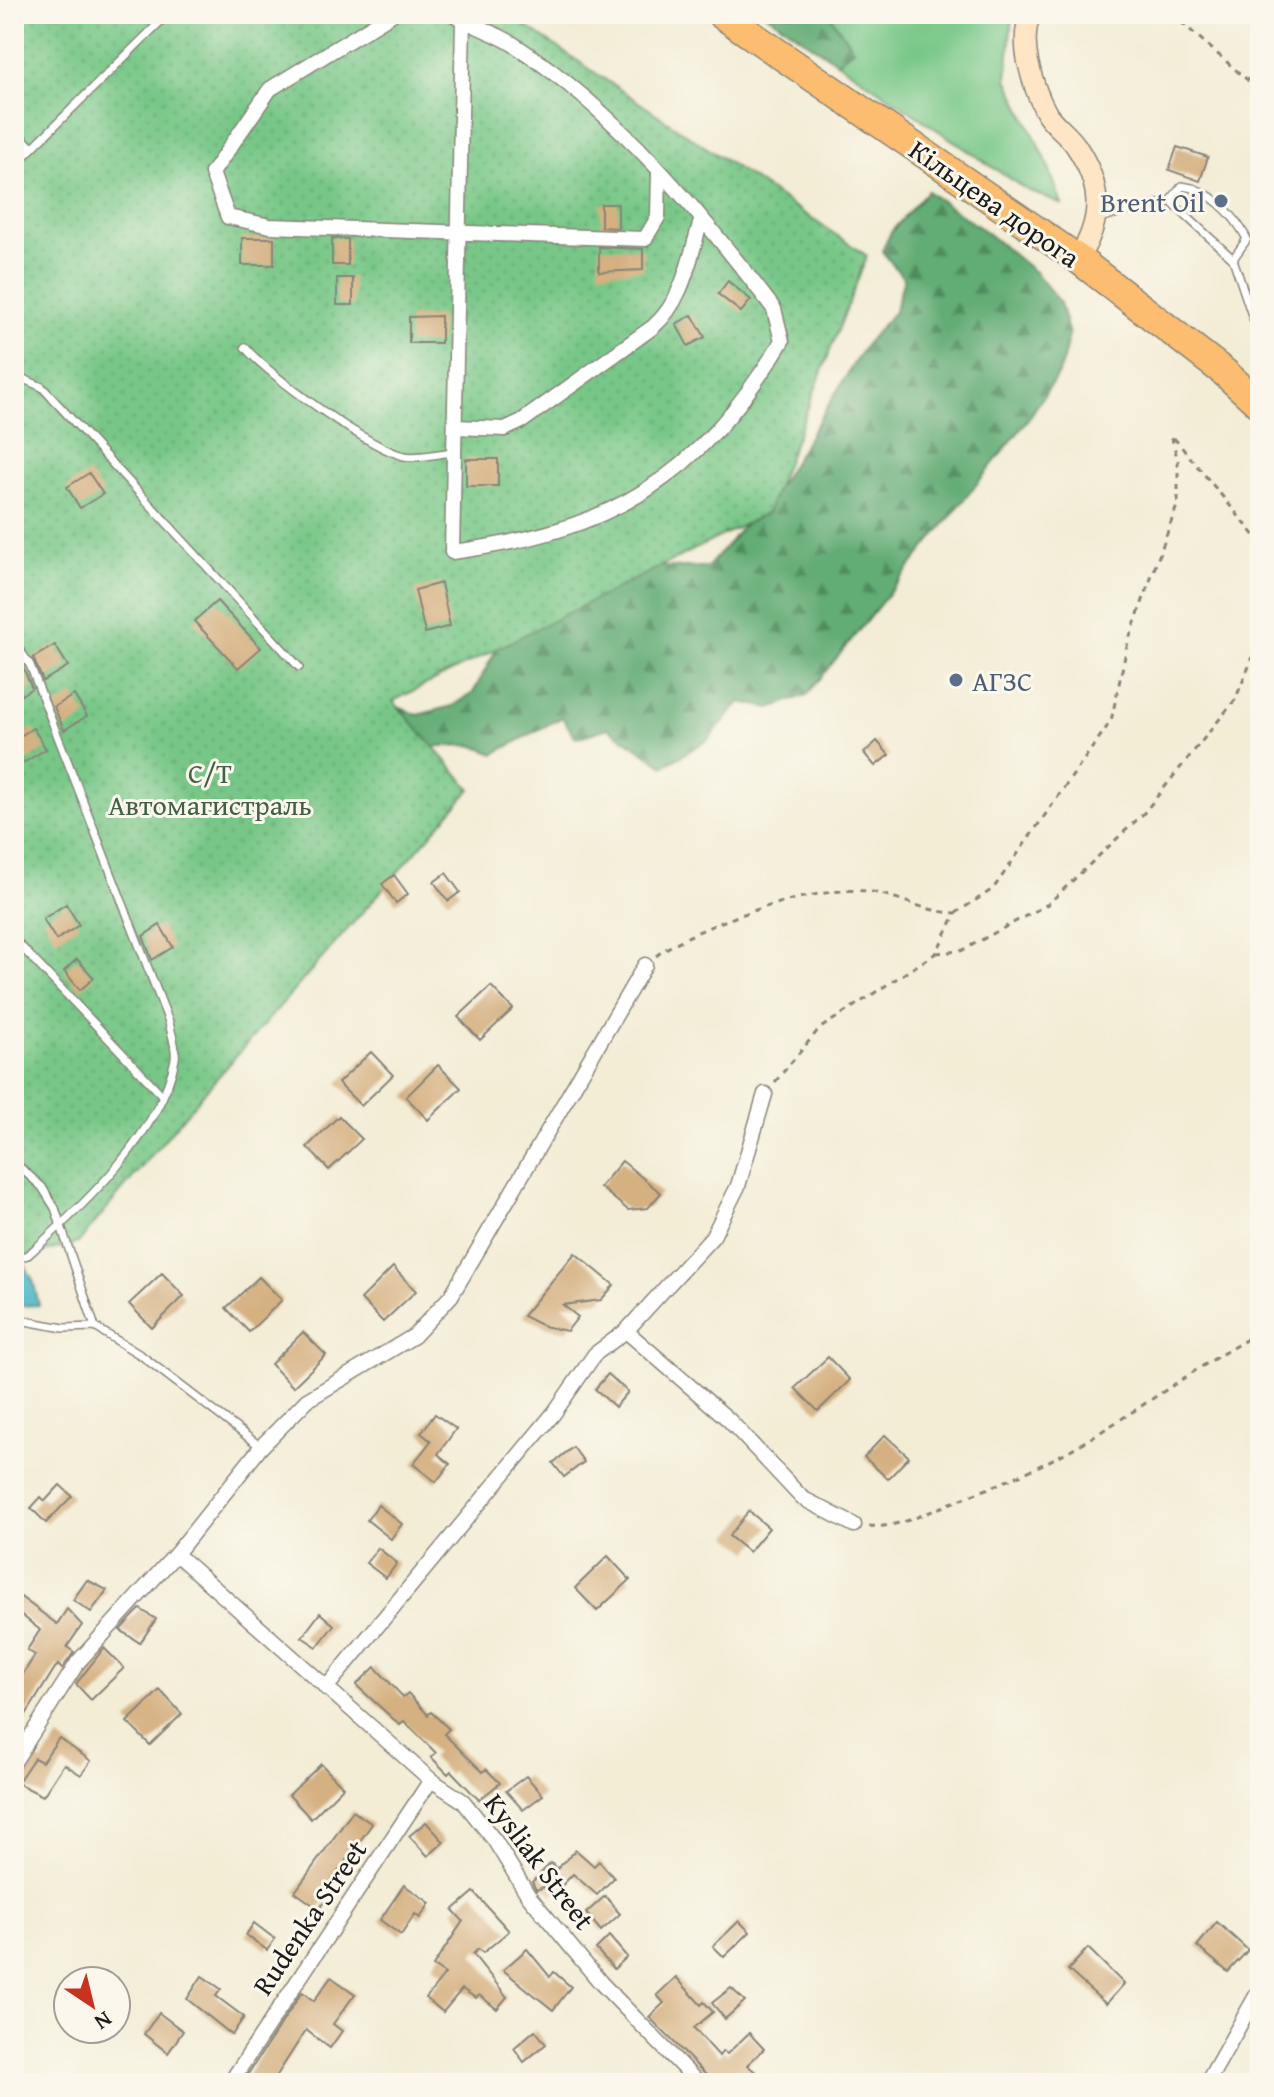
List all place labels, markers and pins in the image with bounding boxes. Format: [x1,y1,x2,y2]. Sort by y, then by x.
place label: Brent Oil [1100,181,1205,222]
marker: Brent Oil [1212,192,1230,210]
place label: АГЗС [972,660,1032,701]
marker: АГЗС [947,671,965,689]

